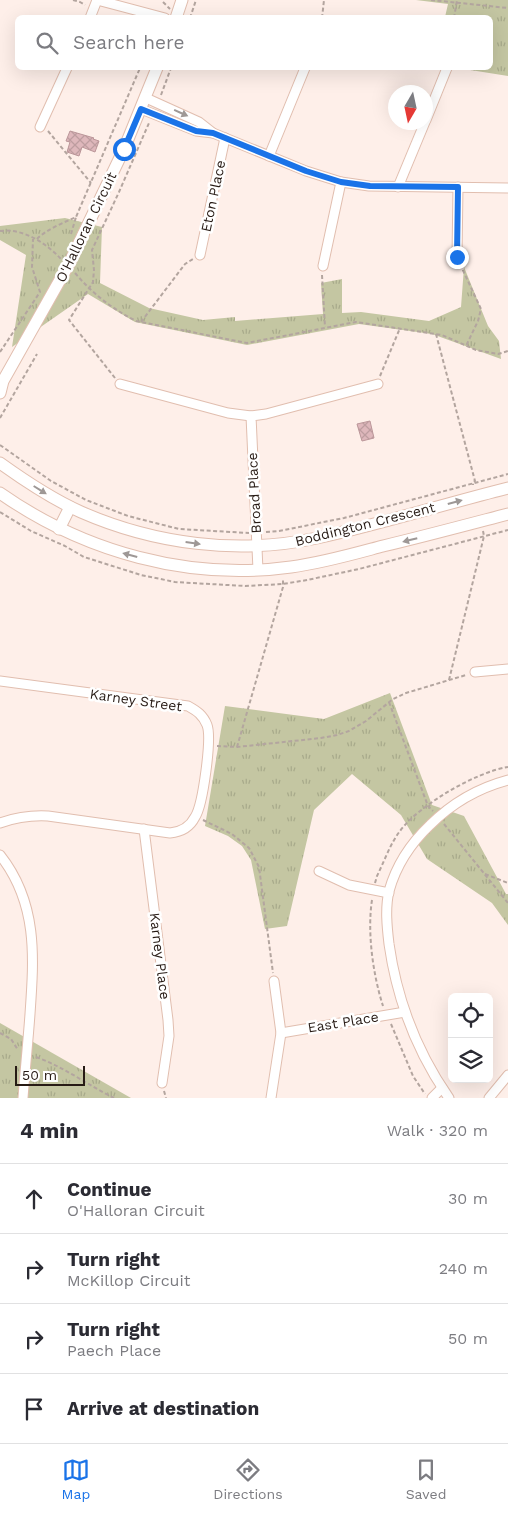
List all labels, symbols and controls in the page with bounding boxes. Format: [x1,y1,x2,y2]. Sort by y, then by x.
search box [15,15,493,70]
icon: search [33,29,61,57]
text: Search here [73,31,184,54]
north arrow [388,85,433,130]
one-way arrow [174,110,188,118]
route start [113,138,136,161]
street label: Eton Place [198,159,228,233]
street label: O'Halloran Circuit [52,169,120,285]
route end [446,246,469,269]
street label: Broad Place [244,452,264,534]
one-way arrow [34,485,47,495]
one-way arrow [447,497,462,505]
street label: Boddington Crescent [293,499,437,549]
one-way arrow [402,536,417,544]
one-way arrow [185,539,201,547]
one-way arrow [122,551,137,559]
street label: Karney Street [89,686,183,714]
street label: Karney Place [147,912,173,1000]
map controls [448,993,493,1083]
button: locate [448,993,493,1038]
street label: East Place [306,1009,380,1035]
button: layers [448,1038,493,1083]
scale bar [15,1063,85,1086]
text: 50 m [22,1067,57,1083]
text: 4 min [20,1118,78,1143]
text: Walk · 320 m [387,1121,488,1140]
text: Continue [67,1178,151,1201]
icon: ahead [20,1185,48,1213]
text: 30 m [448,1189,488,1208]
text: O'Halloran Circuit [67,1201,205,1220]
text: Turn right [67,1248,160,1271]
icon: right [20,1255,48,1283]
text: 240 m [439,1259,488,1278]
text: McKillop Circuit [67,1271,190,1290]
text: Turn right [67,1318,160,1341]
icon: right [20,1325,48,1353]
text: 50 m [448,1329,488,1348]
text: Paech Place [67,1341,161,1360]
icon: arrive [20,1395,48,1423]
text: Arrive at destination [67,1397,259,1420]
tab: Map [62,1456,90,1502]
tab: Directions [213,1456,283,1502]
tab: Saved [406,1456,446,1502]

